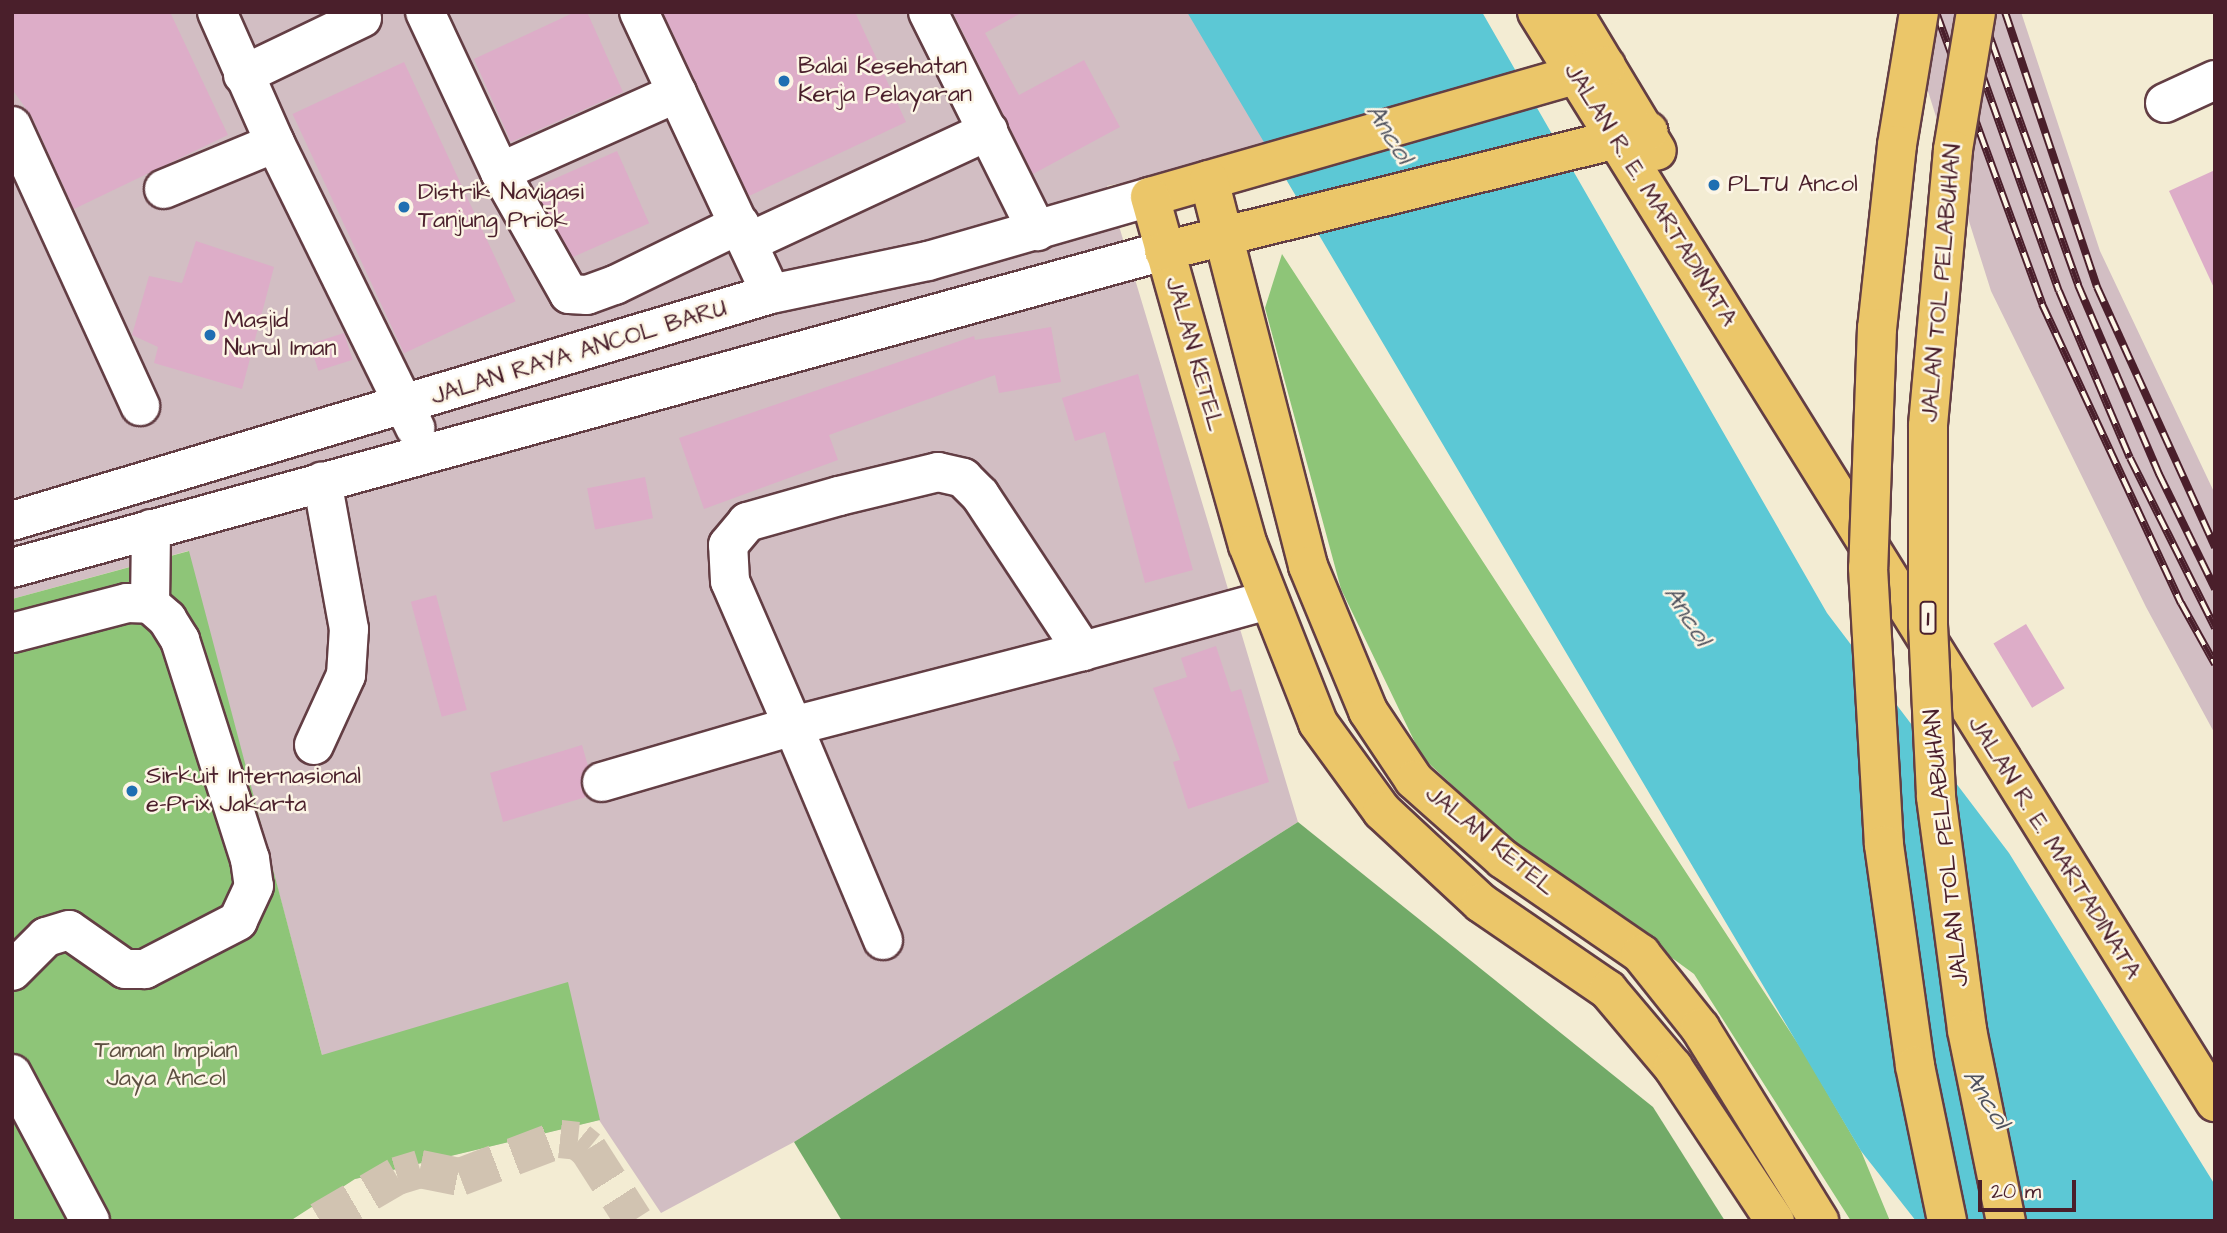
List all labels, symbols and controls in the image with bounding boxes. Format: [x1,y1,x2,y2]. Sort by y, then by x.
place label: Balai Kesehatan Kerja Pelayaran [798,53,972,109]
street label: JALAN R. E. MARTADINATA [1557,58,1743,332]
marker: Balai Kesehatan Kerja Pelayaran [776,73,792,89]
water label: Ancol [1359,98,1419,170]
street label: JALAN TOL PELABUHAN [1915,143,1969,423]
place label: PLTU Ancol [1728,171,1858,199]
marker: PLTU Ancol [1706,177,1722,193]
place label: Distrik Navigasi Tanjung Priok [418,179,584,235]
marker: Distrik Navigasi Tanjung Priok [396,199,412,215]
street label: JALAN KETEL [1158,273,1230,435]
street label: JALAN RAYA ANCOL BARU [428,294,730,412]
place label: Masjid Nurul Iman [224,307,337,363]
marker: Masjid Nurul Iman [202,327,218,343]
water label: Ancol [1657,580,1717,652]
road number: 1 [1919,598,1937,638]
street label: JALAN TOL PELABUHAN [1918,708,1976,988]
street label: JALAN R. E. MARTADINATA [1961,711,2147,985]
place label: Sirkuit Internasional e-Prix Jakarta [146,763,361,819]
street label: JALAN KETEL [1419,780,1561,902]
marker: Sirkuit Internasional e-Prix Jakarta [124,783,140,799]
park label: Taman Impian Jaya Ancol [94,1037,238,1093]
water label: Ancol [1956,1063,2016,1135]
scale bar [1982,1166,2080,1210]
text: 20 m [1991,1177,2041,1206]

